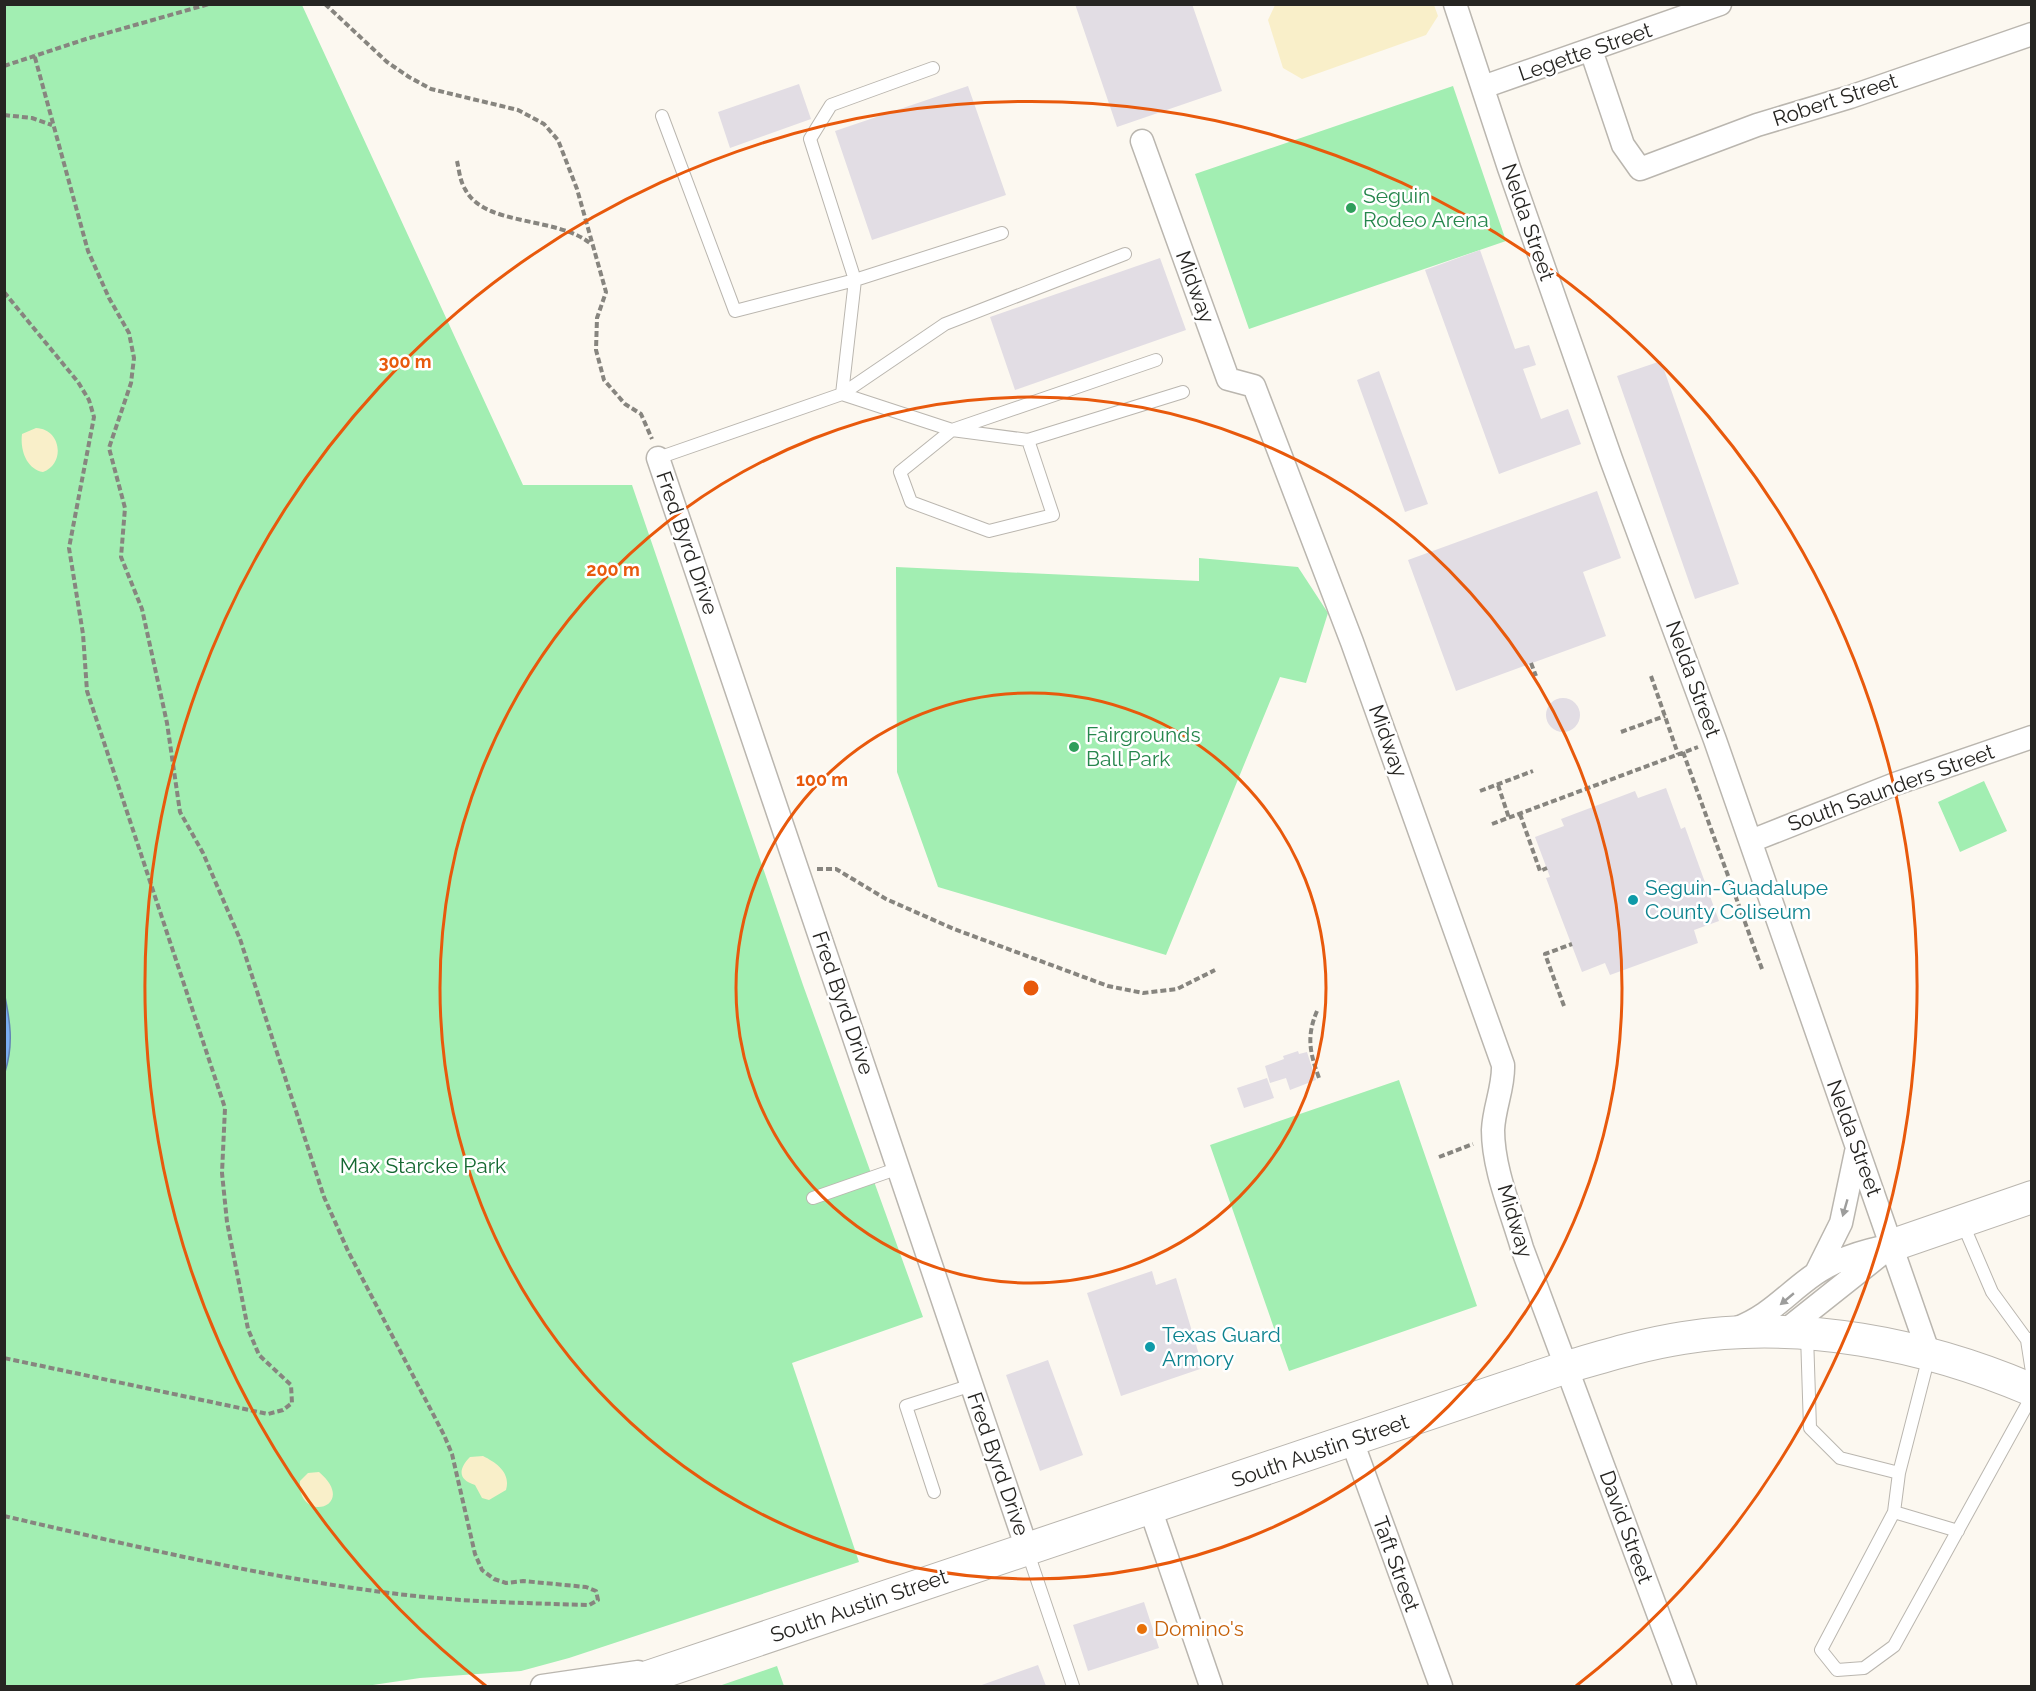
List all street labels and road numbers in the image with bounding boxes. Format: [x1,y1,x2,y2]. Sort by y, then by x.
street label: Legette Street [1515,17,1655,86]
street label: Robert Street [1770,68,1900,131]
street label: Nelda Street [1497,160,1560,284]
street label: Midway [1171,247,1220,327]
street label: Fred Byrd Drive [651,468,724,618]
street label: Nelda Street [1661,617,1726,740]
street label: Midway [1364,701,1413,781]
street label: South Saunders Street [1784,739,1997,837]
street label: Fred Byrd Drive [807,928,880,1078]
street label: Nelda Street [1822,1076,1887,1199]
street label: Midway [1493,1181,1538,1261]
street label: Fred Byrd Drive [962,1389,1035,1539]
street label: South Austin Street [1228,1408,1412,1493]
street label: David Street [1594,1467,1658,1587]
street label: Taft Street [1368,1513,1425,1615]
street label: South Austin Street [767,1563,951,1648]

